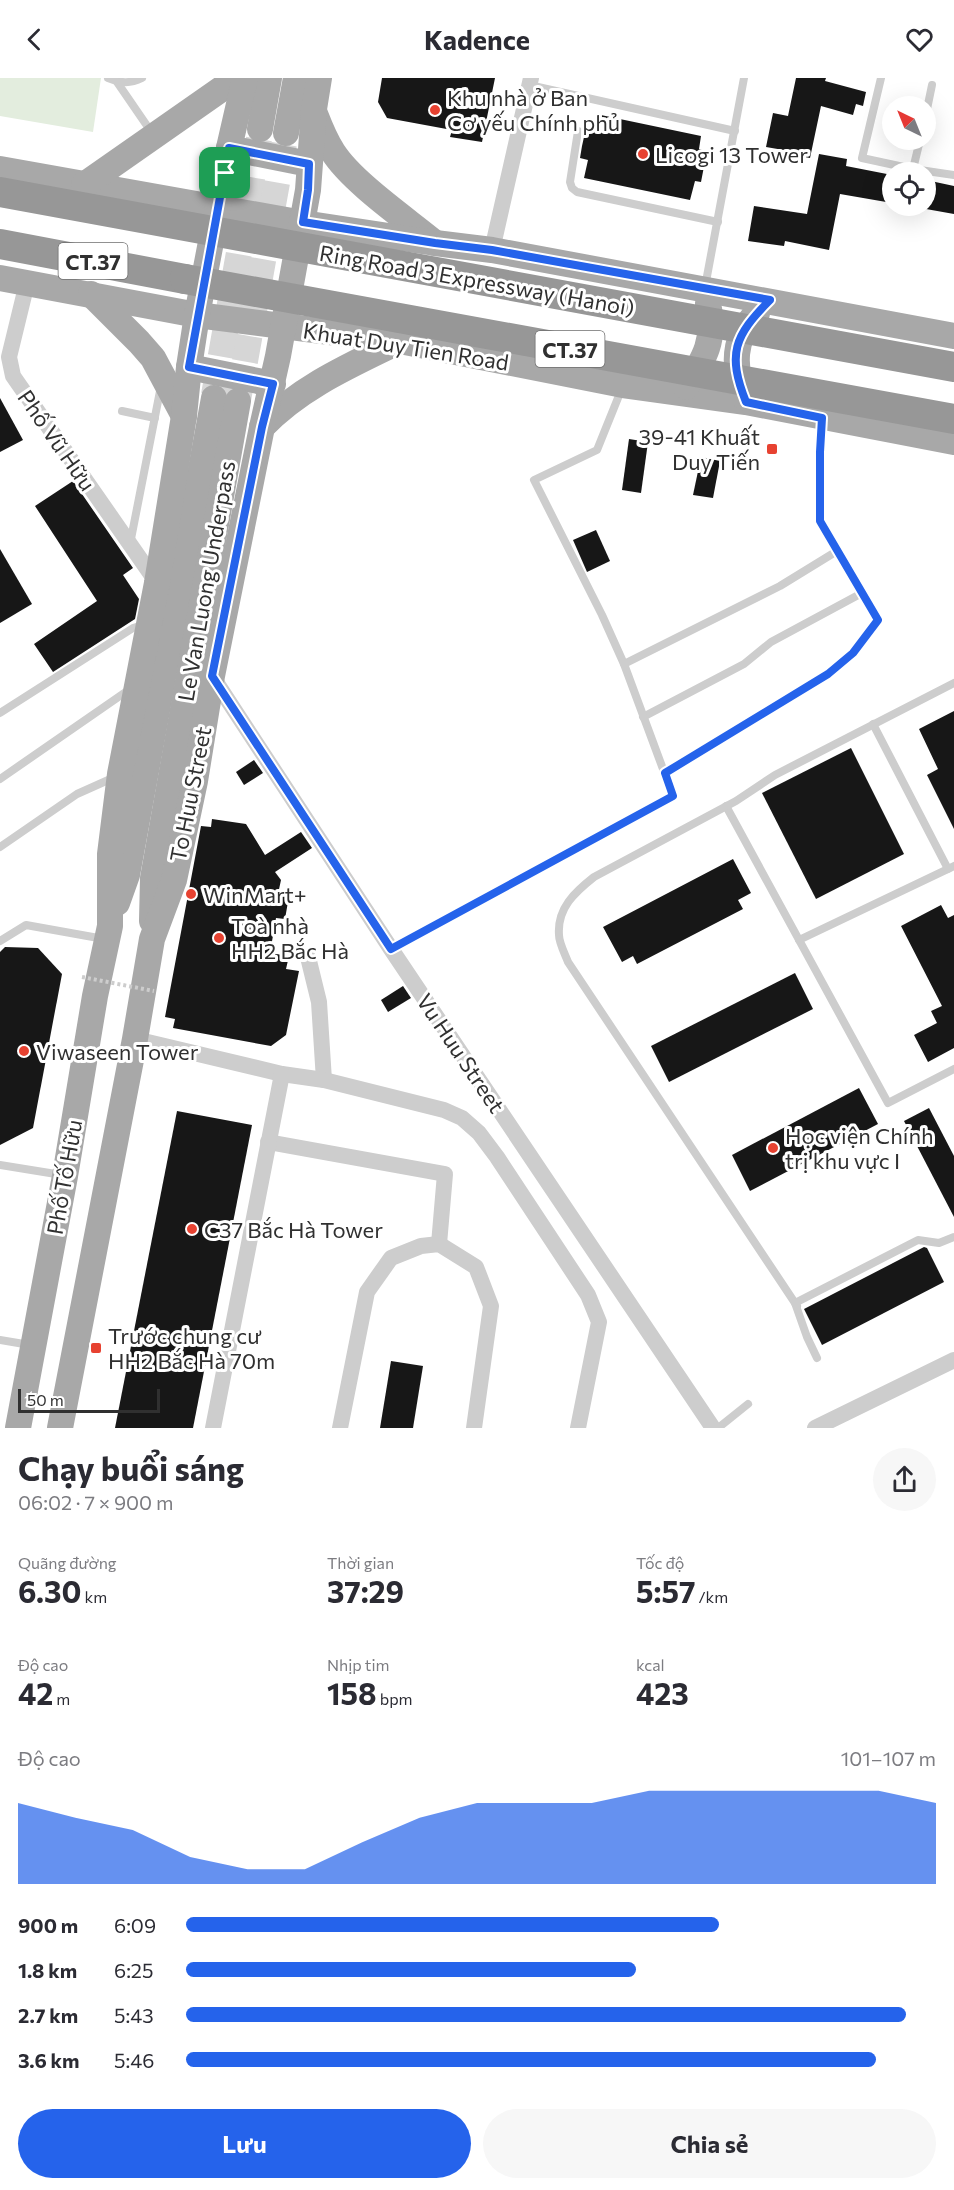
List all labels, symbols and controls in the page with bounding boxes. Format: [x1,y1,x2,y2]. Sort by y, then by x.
icon: back [18,23,51,56]
text: Kadence [424,23,530,56]
icon: heart [903,23,936,56]
place label: Khu nhà ở Ban Cơ yếu Chính phủ [447,84,620,136]
north arrow [882,96,936,150]
map controls [882,96,936,216]
marker: Khu nhà ở Ban Cơ yếu Chính phủ [428,103,442,117]
place label: Licogi 13 Tower [655,141,808,168]
pin [199,147,250,198]
marker: Licogi 13 Tower [636,147,650,161]
icon: arrive [208,156,241,189]
button: locate [882,162,936,216]
street label: Ring Road 3 Expressway (Hanoi) [317,239,637,321]
road number: CT.37 [58,243,128,279]
street label: Khuat Duy Tien Road [301,316,511,376]
road number: CT.37 [536,331,604,367]
street label: Phố Vũ Hữu [12,384,102,496]
place label: 39-41 Khuất Duy Tiến [639,423,760,475]
marker: 39-41 Khuất Duy Tiến [765,442,779,456]
street label: Le Van Luong Underpass [172,459,240,703]
street label: To Huu Street [164,724,216,864]
place label: WinMart+ [203,881,307,908]
marker: WinMart+ [184,887,198,901]
place label: Toà nhà HH2 Bắc Hà [231,912,349,964]
marker: Toà nhà HH2 Bắc Hà [212,931,226,945]
street label: Vu Huu Street [411,988,511,1118]
place label: Viwaseen Tower [36,1038,199,1065]
marker: Viwaseen Tower [17,1044,31,1058]
street label: Phố Tố Hữu [41,1117,87,1237]
place label: Học viện Chính trị khu vực I [785,1122,934,1174]
marker: Học viện Chính trị khu vực I [766,1141,780,1155]
place label: C37 Bắc Hà Tower [204,1216,383,1243]
marker: C37 Bắc Hà Tower [185,1222,199,1236]
place label: Trước chung cư HH2 Bắc Hà 70m [108,1322,275,1374]
marker: Trước chung cư HH2 Bắc Hà 70m [89,1341,103,1355]
scale bar [18,1386,160,1414]
text: 50 m [27,1390,64,1409]
text: Chạy buổi sáng [18,1447,244,1488]
button: share [873,1448,936,1511]
text: 06:02 · 7 × 900 m [18,1490,173,1514]
text: Quãng đường [18,1553,117,1572]
text: Thời gian [327,1553,394,1572]
text: Tốc độ [636,1553,684,1572]
text: 6.30 [18,1572,81,1609]
text: 37:29 [327,1572,404,1609]
text: 5:57 [636,1572,695,1609]
text: km [81,1587,107,1606]
text: /km [695,1587,728,1606]
text: Độ cao [18,1655,68,1674]
text: Nhịp tim [327,1655,390,1674]
text: kcal [636,1655,665,1674]
text: 42 [18,1674,53,1711]
text: 158 [327,1674,377,1711]
text: 423 [636,1674,689,1711]
text: m [53,1689,70,1708]
text: bpm [377,1689,413,1708]
text: Độ cao [18,1746,81,1770]
text: 101–107 m [841,1746,936,1770]
text: 900 m [18,1913,78,1937]
text: 6:09 [114,1913,156,1937]
text: 1.8 km [18,1958,77,1982]
text: 6:25 [114,1958,153,1982]
text: 2.7 km [18,2003,78,2027]
text: 5:43 [114,2003,154,2027]
text: 3.6 km [18,2048,79,2072]
text: 5:46 [114,2048,154,2072]
button: Lưu [18,2109,471,2178]
button: Chia sẻ [483,2109,936,2178]

